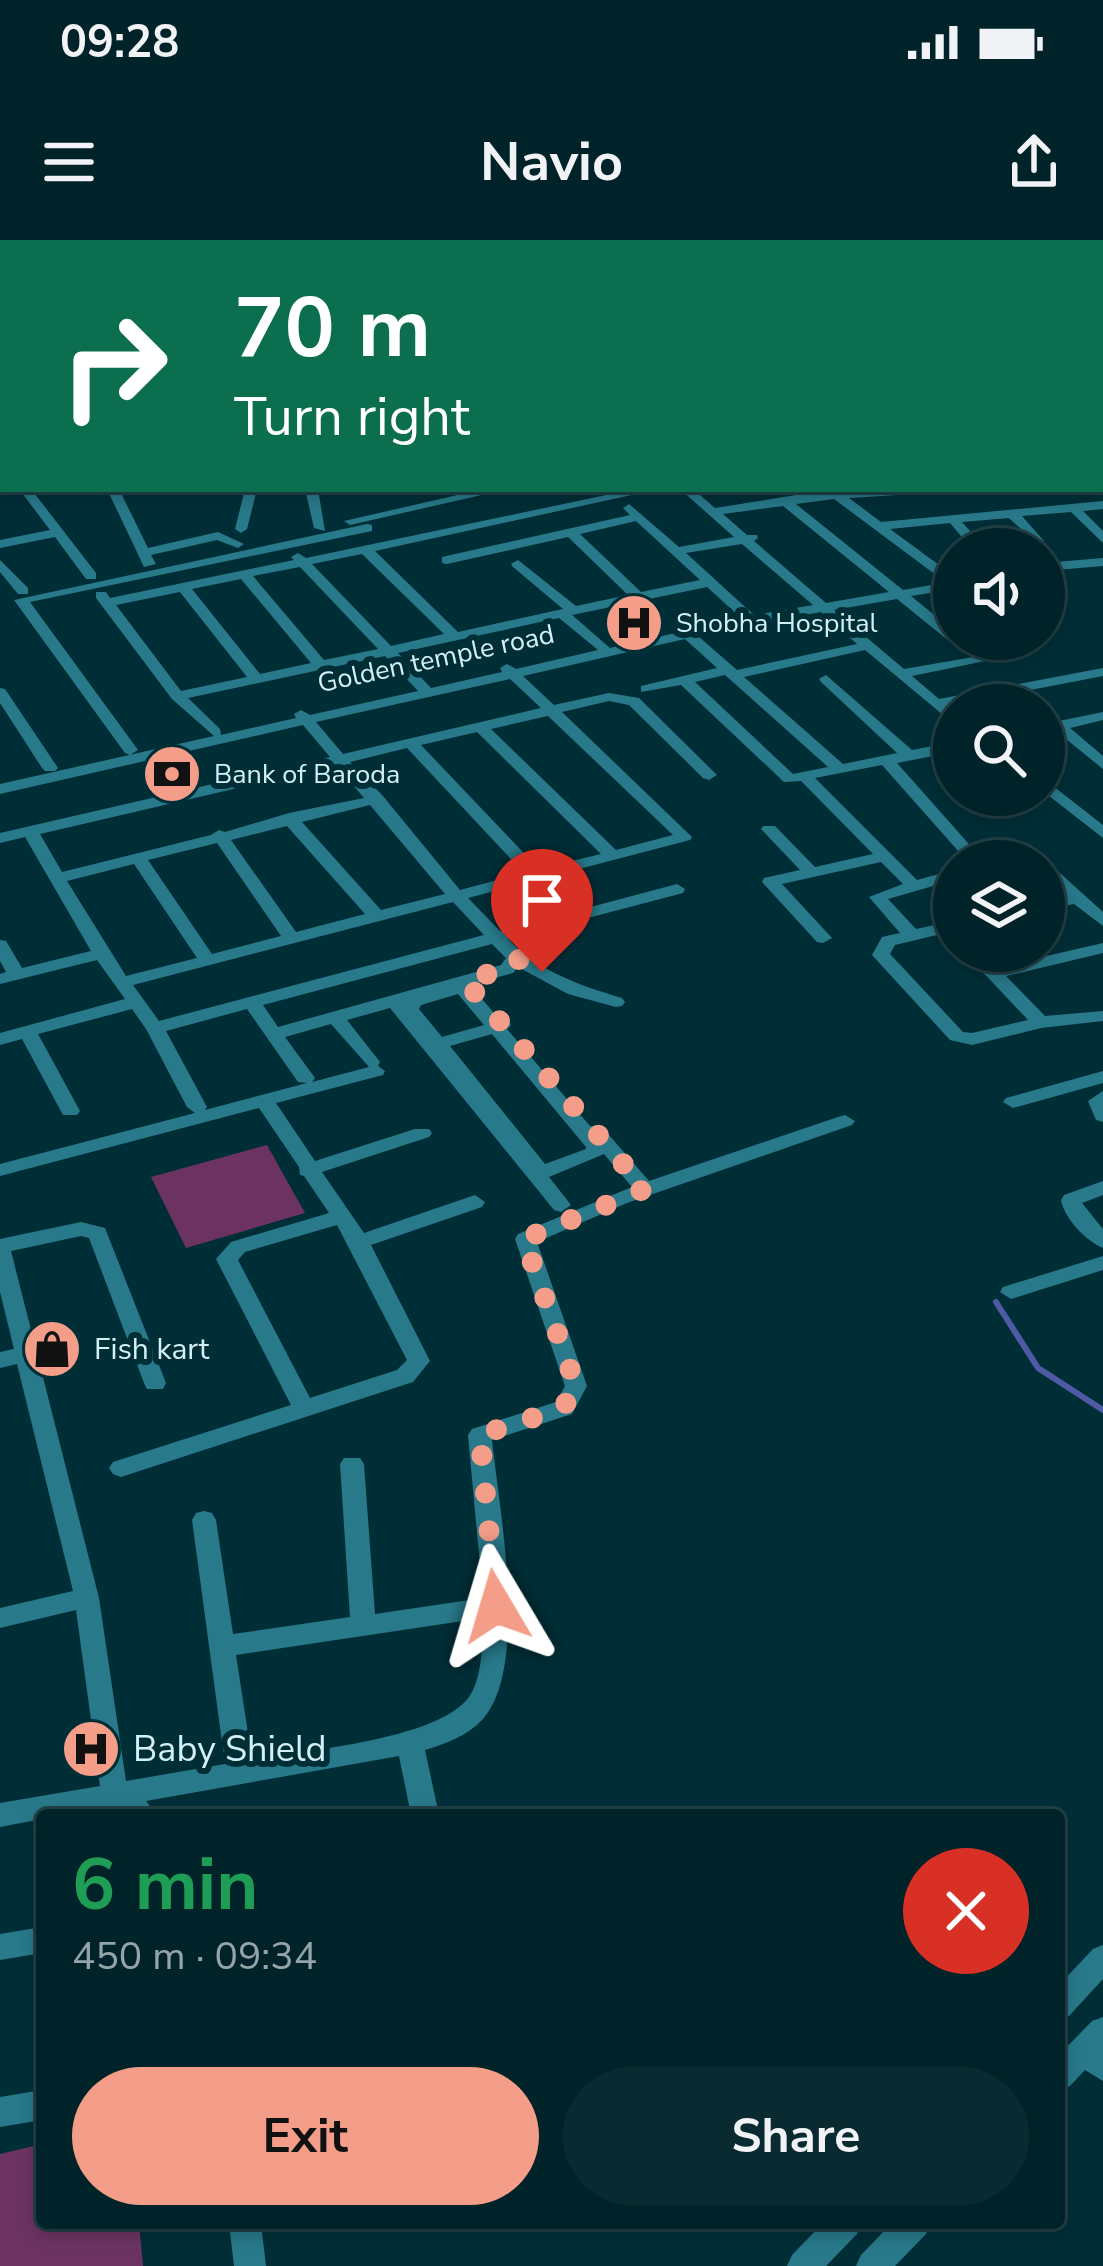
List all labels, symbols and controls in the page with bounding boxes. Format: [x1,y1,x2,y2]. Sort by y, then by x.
text: 09:28 [60,12,179,73]
text: Navio [480,125,623,199]
icon: menu [36,129,102,195]
icon: share [1001,129,1067,195]
text: 70 m [234,271,431,386]
icon: right [36,288,192,444]
text: Turn right [234,380,470,454]
map controls [933,528,1065,972]
button: sound [933,528,1065,660]
hospital icon: Shobha Hospital [603,592,665,654]
place label: Shobha Hospital [676,605,878,642]
street label: Golden temple road [314,616,558,702]
button: search [933,684,1065,816]
bank icon: Bank of Baroda [141,743,203,805]
place label: Bank of Baroda [214,756,400,793]
button: layers [933,840,1065,972]
pin [491,849,593,972]
icon: arrive [509,867,575,933]
shop icon: Fish kart [21,1318,83,1380]
place label: Fish kart [94,1329,210,1370]
position arrow [433,1543,559,1669]
hospital icon: Baby Shield [60,1718,122,1780]
place label: Baby Shield [133,1725,326,1774]
text: 6 min [72,1836,258,1934]
button: close [903,1848,1029,1974]
text: 450 m · 09:34 [72,1930,317,1983]
button: Exit [72,2067,539,2205]
button: Share [563,2067,1029,2205]

